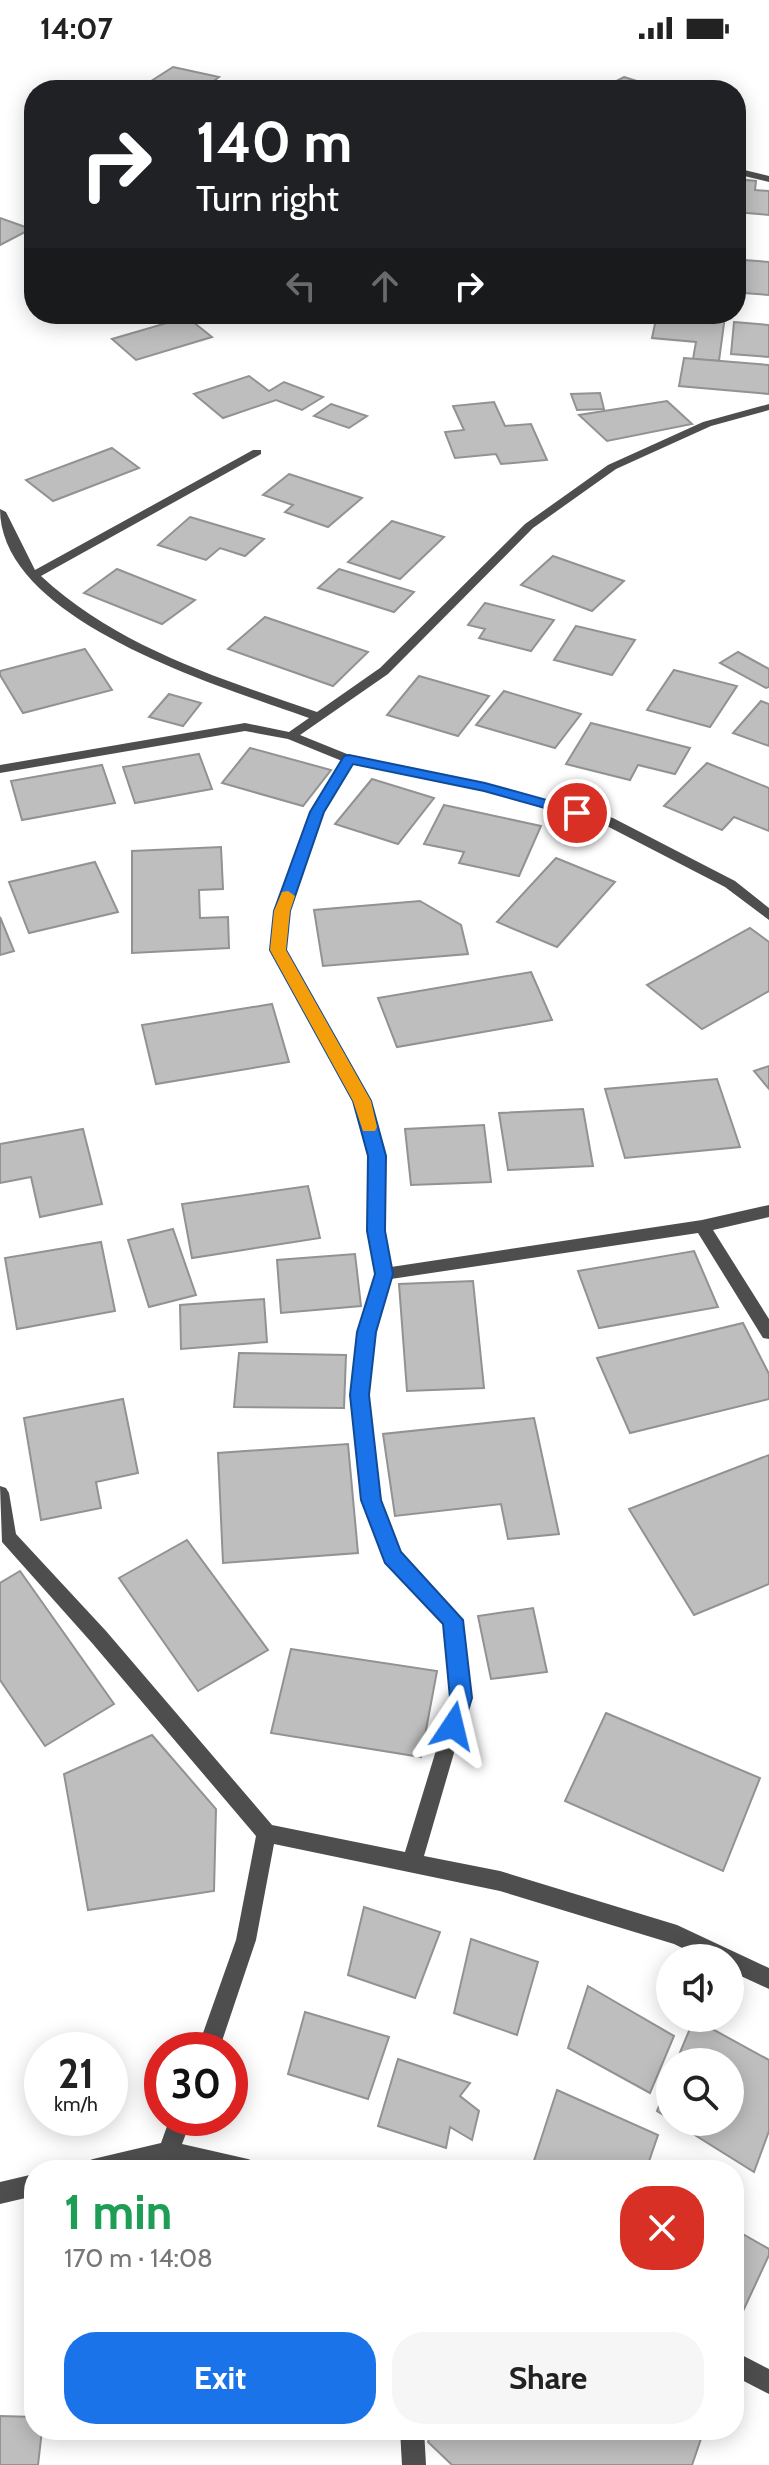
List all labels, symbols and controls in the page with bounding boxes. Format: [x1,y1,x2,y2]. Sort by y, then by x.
text: 14:07 [40,10,113,47]
text: 140 m [196,108,352,176]
icon: right [64,112,168,216]
text: Turn right [196,176,339,220]
icon: left [279,264,323,308]
icon: ahead [363,264,407,308]
icon: right [447,264,491,308]
pin [543,779,611,847]
icon: arrive [555,791,599,835]
position arrow [411,1684,495,1768]
map controls [656,1944,744,2136]
button: sound [656,1944,744,2032]
speed limit sign: 30 [144,2032,248,2136]
button: search [656,2048,744,2136]
text: 21 [58,2049,94,2098]
text: km/h [54,2092,98,2116]
text: 1 min [64,2183,172,2241]
button: close [620,2186,704,2270]
text: 170 m · 14:08 [64,2242,213,2274]
button: Exit [64,2332,376,2424]
button: Share [392,2332,704,2424]

